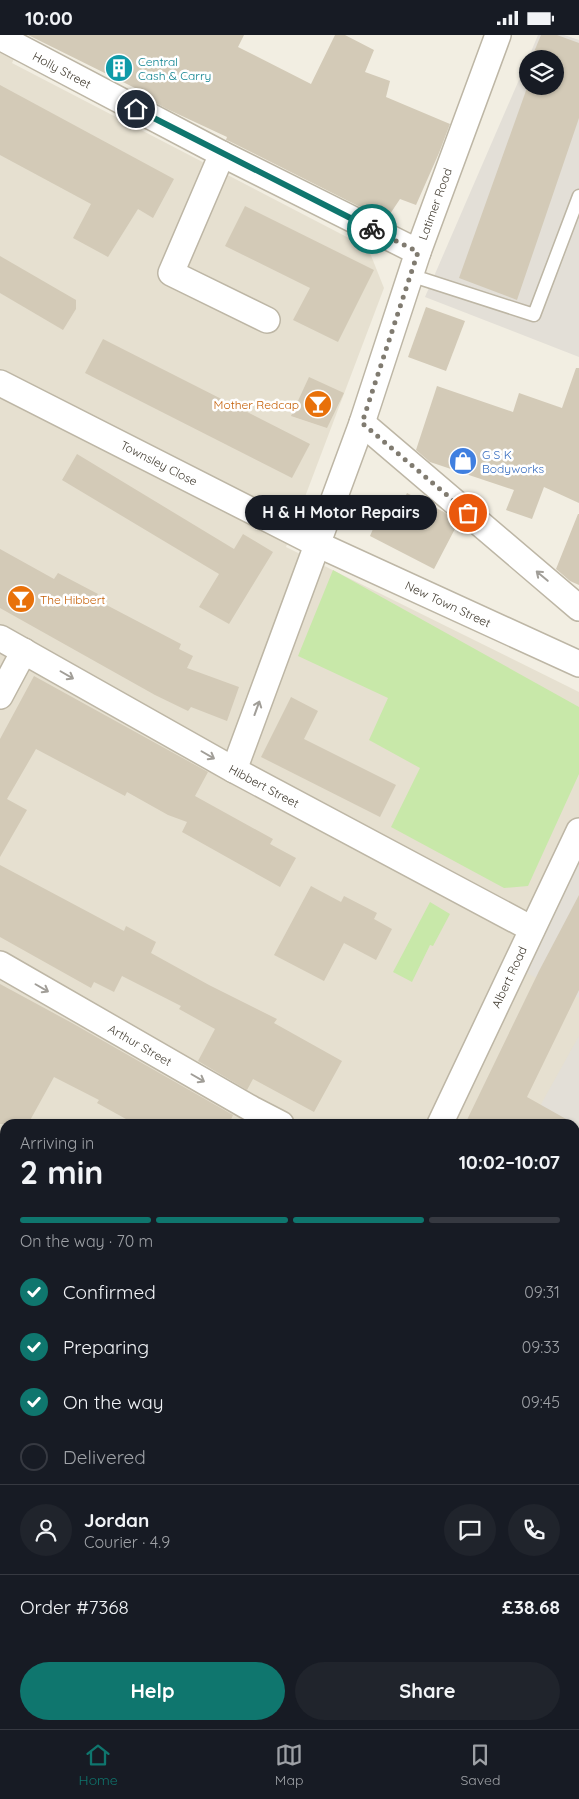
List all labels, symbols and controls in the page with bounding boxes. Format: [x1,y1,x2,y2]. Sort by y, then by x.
text: 10:00 [25,6,73,30]
street label: Holly Street [30,48,94,92]
map controls [519,50,564,95]
button: layers [519,50,564,95]
building icon: Central Cash & Carry [104,53,134,83]
place label: Central Cash & Carry [138,54,211,83]
pin [115,88,157,130]
icon: home [122,95,150,123]
street label: Latimer Road [415,166,455,242]
courier [347,204,397,254]
icon: bike [358,215,386,243]
bar icon: Mother Redcap [303,389,333,419]
place label: Mother Redcap [213,397,299,412]
street label: Townsley Close [118,437,200,489]
shop icon: G S K Bodyworks [448,446,478,476]
place label: G S K Bodyworks [482,447,544,476]
pin [447,492,489,534]
callout: H & H Motor Repairs [245,495,438,531]
icon: bag [454,499,482,527]
text: H & H Motor Repairs [262,502,420,522]
one-way arrow [536,571,549,582]
street label: New Town Street [403,578,493,630]
bar icon: The Hibbert [6,584,36,614]
place label: The Hibbert [40,592,105,607]
one-way arrow [59,670,73,680]
one-way arrow [253,700,262,716]
one-way arrow [200,751,215,760]
street label: Hibbert Street [226,761,302,811]
street label: Albert Road [488,944,530,1010]
one-way arrow [35,984,49,994]
street label: Arthur Street [106,1021,174,1069]
one-way arrow [191,1074,205,1084]
text: Arriving in [20,1133,94,1153]
text: 10:02–10:07 [459,1150,560,1174]
text: 2 min [20,1152,103,1192]
text: On the way · 70 m [20,1231,153,1251]
icon: check [20,1278,48,1306]
text: Confirmed [63,1280,156,1304]
text: 09:31 [524,1282,560,1302]
icon: check [20,1333,48,1361]
text: Preparing [63,1335,149,1359]
text: 09:33 [522,1337,560,1357]
icon: check [20,1388,48,1416]
text: On the way [63,1390,164,1414]
text: 09:45 [521,1392,560,1412]
text: Delivered [63,1445,146,1469]
button: person [20,1504,72,1556]
button: chat [444,1504,496,1556]
button: phone [508,1504,560,1556]
text: Jordan [84,1508,149,1532]
text: Courier · 4.9 [84,1532,170,1552]
text: Order #7368 [20,1595,129,1619]
text: £38.68 [502,1595,560,1619]
button: Help [20,1662,285,1720]
button: Share [295,1662,560,1720]
tab: Home [79,1741,118,1789]
tab: Map [275,1741,303,1789]
tab: Saved [461,1741,500,1789]

